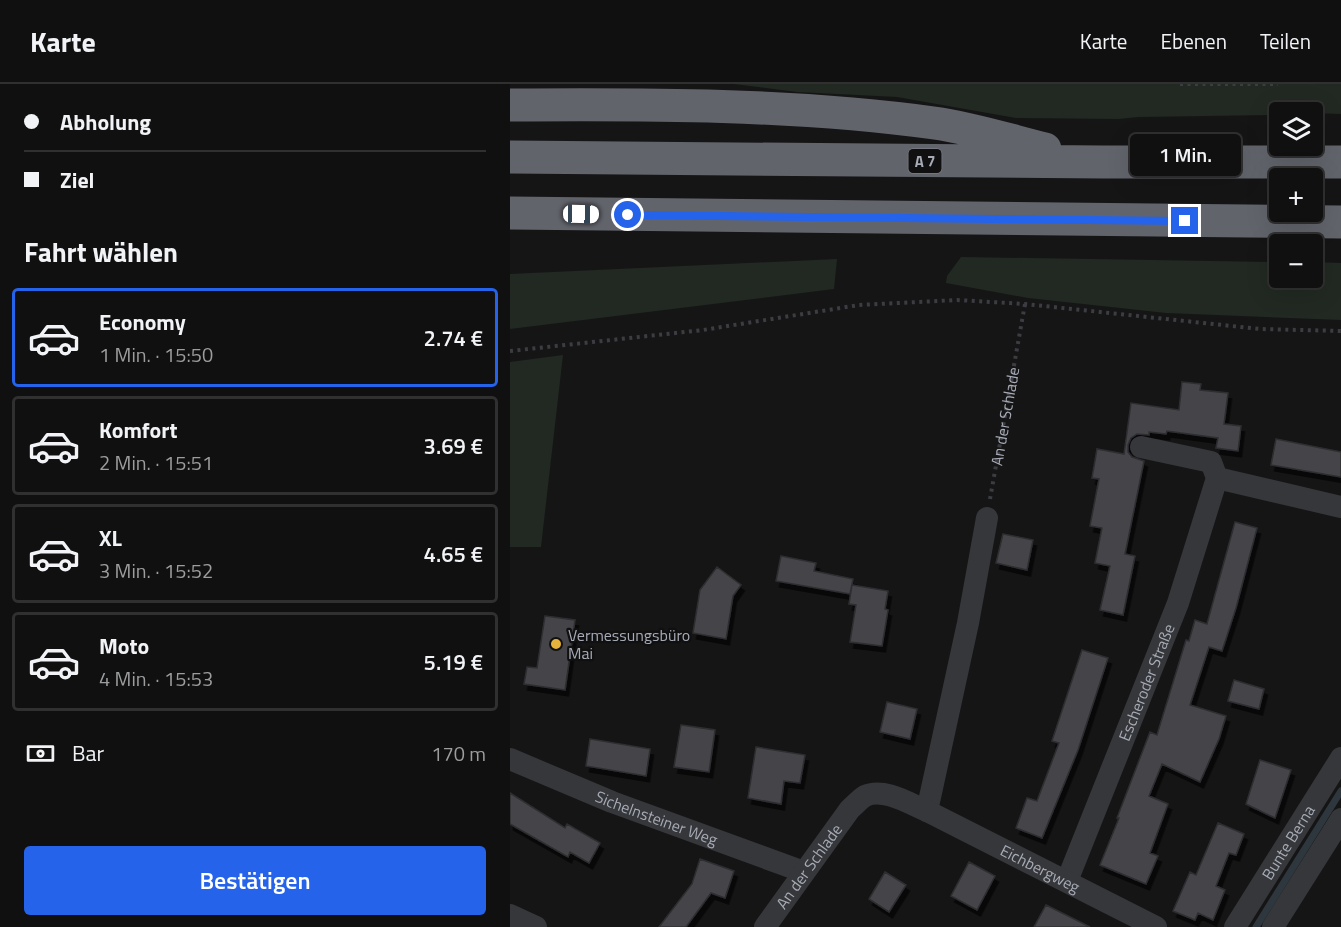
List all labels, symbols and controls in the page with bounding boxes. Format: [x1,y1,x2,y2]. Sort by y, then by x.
text: Karte [30,20,96,63]
text: Karte [1080,25,1127,57]
text: Ebenen [1160,25,1227,57]
text: Teilen [1260,25,1311,57]
map controls [1269,102,1323,288]
button: layers [1269,102,1323,156]
text: Abholung [60,105,151,139]
callout: 1 Min. [1130,134,1240,176]
text: 1 Min. [1159,139,1212,170]
road number: A 7 [908,149,942,173]
text: Ziel [60,163,95,197]
button: + [1269,168,1323,222]
route start [614,201,641,228]
car [563,205,599,223]
route end [1171,207,1198,234]
text: Fahrt wählen [24,231,178,272]
button: − [1269,234,1323,288]
text: Economy [99,305,186,339]
icon: car [27,311,81,365]
text: 2.74 € [424,321,483,355]
text: 1 Min. · 15:50 [99,339,213,370]
street label: An der Schlade [984,365,1025,468]
text: Komfort [99,413,178,447]
icon: car [27,419,81,473]
text: 3.69 € [424,429,483,463]
text: 2 Min. · 15:51 [99,447,213,478]
text: XL [99,521,122,555]
icon: car [27,527,81,581]
text: 4.65 € [424,537,483,571]
text: 3 Min. · 15:52 [99,555,213,586]
street label: Escheroder Straße [1112,620,1181,745]
place label: Vermessungsbüro Mai [568,623,690,665]
text: Moto [99,629,149,663]
icon: car [27,635,81,689]
marker: Vermessungsbüro Mai [549,637,563,651]
text: 5.19 € [424,645,483,679]
text: 4 Min. · 15:53 [99,663,213,694]
text: Bar [72,736,104,770]
icon: cash [24,737,57,770]
text: 170 m [431,738,486,769]
street label: Sichelnsteiner Weg [592,784,721,852]
street label: Bunte Berna [1256,800,1321,884]
street label: An der Schlade [770,819,848,914]
street label: Eichbergweg [996,838,1084,899]
button: Bestätigen [24,846,486,915]

